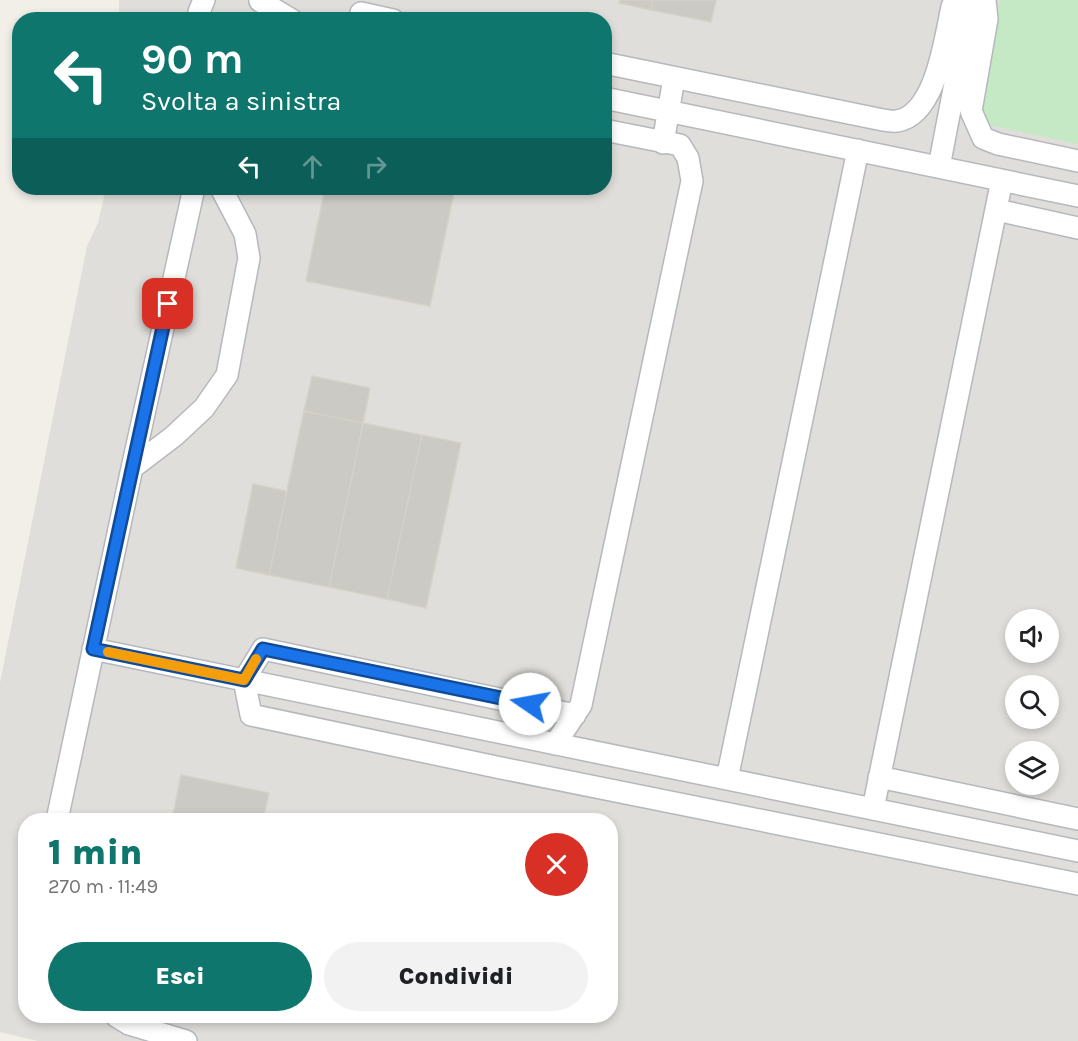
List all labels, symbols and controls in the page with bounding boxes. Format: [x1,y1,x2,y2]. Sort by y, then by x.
text: 90 m [141,34,244,84]
icon: left [42,36,120,114]
text: Svolta a sinistra [141,85,341,117]
icon: left [233,150,266,183]
icon: ahead [296,150,329,183]
icon: right [359,150,392,183]
pin [142,278,193,329]
icon: arrive [151,287,184,320]
map controls [1005,609,1059,795]
button: sound [1005,609,1059,663]
position arrow [498,672,562,736]
button: search [1005,675,1059,729]
button: layers [1005,741,1059,795]
text: 1 min [48,831,142,873]
button: close [525,833,588,896]
text: 270 m · 11:49 [48,875,158,898]
button: Esci [48,942,312,1011]
button: Condividi [324,942,588,1011]

